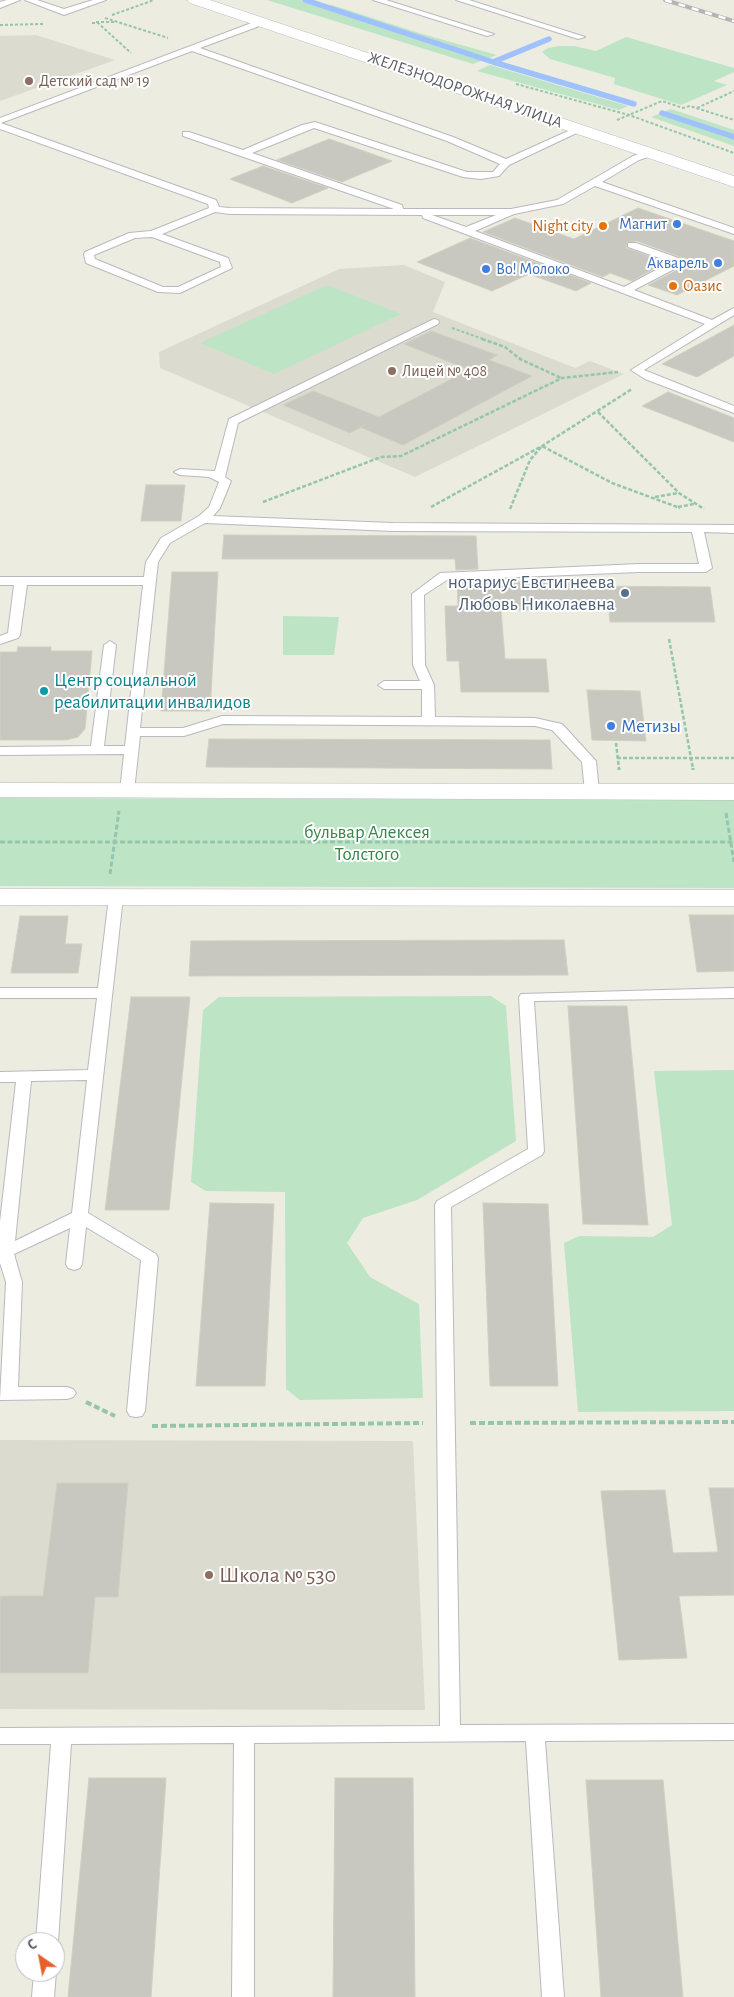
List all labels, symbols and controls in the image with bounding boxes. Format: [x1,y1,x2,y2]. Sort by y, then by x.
street label: ЖЕЛЕЗНОДОРОЖНАЯ УЛИЦА [365,48,565,132]
place label: Детский сад № 19 [39,71,149,91]
marker: Детский сад № 19 [23,75,35,87]
place label: Магнит [619,214,667,234]
place label: Night city [532,216,593,236]
marker: Магнит [671,218,683,230]
marker: Night city [597,220,609,232]
place label: Акварель [647,253,708,273]
marker: Акварель [712,257,724,269]
place label: Во! Молоко [496,259,570,279]
marker: Во! Молоко [480,263,492,275]
place label: Оазис [683,276,722,296]
marker: Оазис [667,280,679,292]
place label: Лицей № 408 [402,361,487,381]
marker: Лицей № 408 [386,365,398,377]
place label: нотариус Евстигнеева Любовь Николаевна [448,571,615,615]
marker: нотариус Евстигнеева Любовь Николаевна [619,587,631,599]
place label: Центр социальной реабилитации инвалидов [54,669,251,713]
marker: Центр социальной реабилитации инвалидов [38,685,50,697]
place label: Метизы [621,715,681,737]
marker: Метизы [605,720,617,732]
park label: бульвар Алексея Толстого [304,821,430,865]
place label: Школа № 530 [219,1562,336,1588]
marker: Школа № 530 [203,1569,215,1581]
north arrow [15,1932,65,1982]
text: С [25,1937,39,1953]

